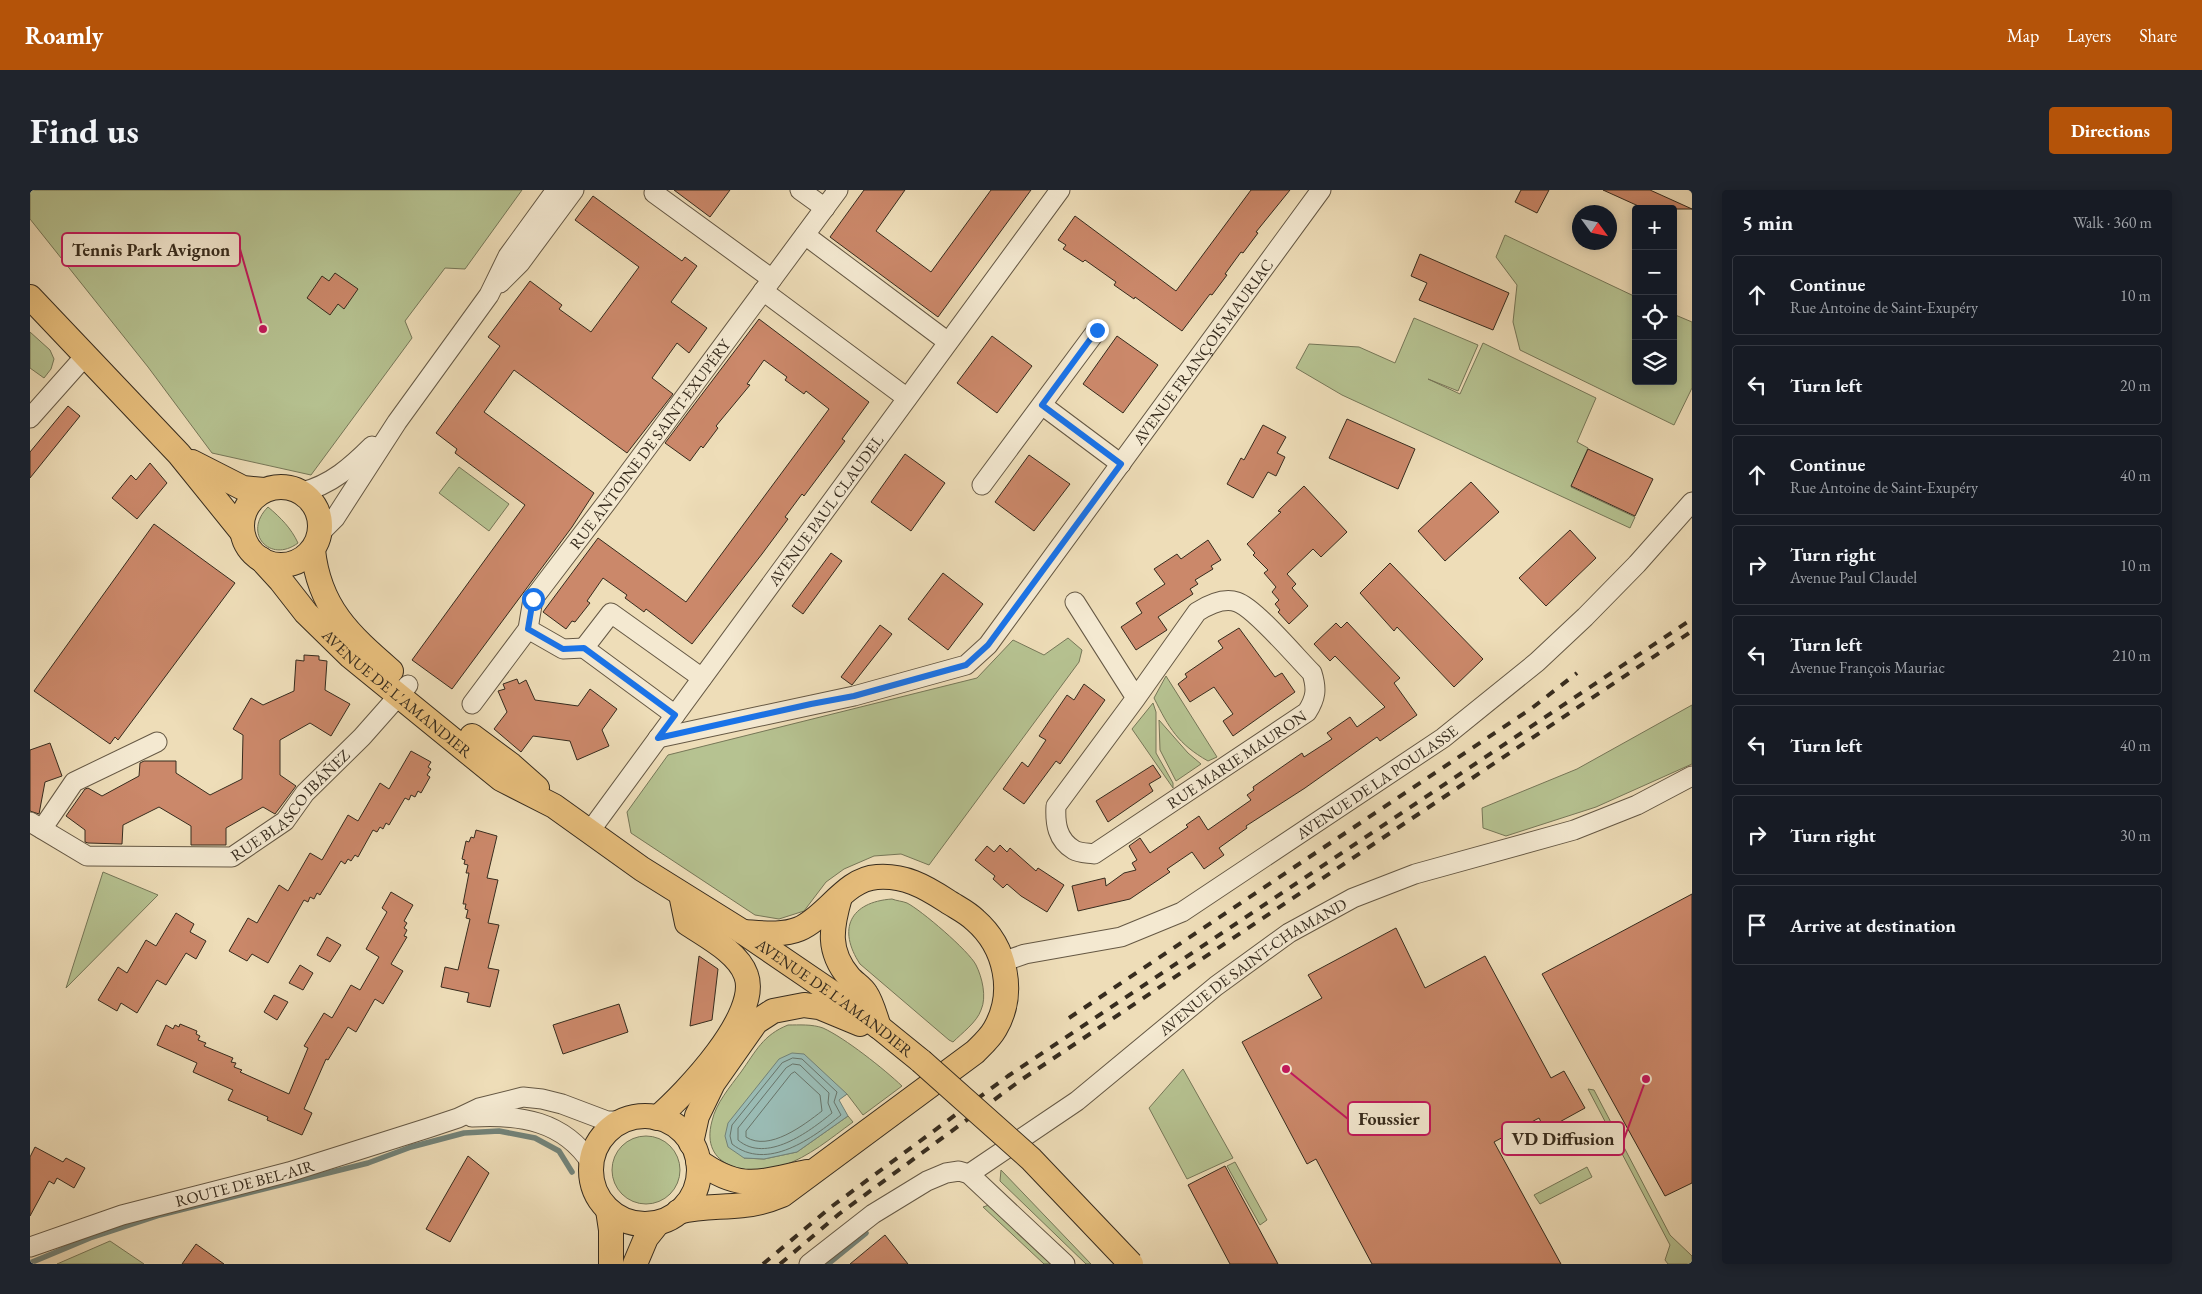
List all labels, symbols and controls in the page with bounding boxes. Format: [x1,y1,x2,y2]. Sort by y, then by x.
text: Roamly [25,20,103,51]
text: Map [2007,24,2039,47]
text: Layers [2067,24,2111,47]
text: Share [2139,24,2177,47]
button: Directions [2049,107,2172,154]
text: Find us [30,108,139,153]
north arrow [1572,205,1617,250]
map controls [1632,205,1677,385]
button: + [1632,205,1677,250]
text: 5 min [1742,209,1793,236]
text: Walk · 360 m [2073,212,2152,233]
callout: Tennis Park Avignon [62,233,240,266]
text: Tennis Park Avignon [72,238,230,261]
button: − [1632,250,1677,295]
street label: AVENUE FRANÇOIS MAURIAC [1128,255,1278,450]
text: Continue [1790,272,1865,297]
icon: ahead [1743,281,1771,309]
text: 10 m [2120,285,2151,306]
button: locate [1632,295,1677,340]
text: Rue Antoine de Saint-Exupéry [1790,297,1978,318]
route end [1086,319,1109,342]
street label: RUE ANTOINE DE SAINT-EXUPÉRY [565,334,736,554]
button: layers [1632,340,1677,385]
icon: left [1743,371,1771,399]
text: Turn left [1790,373,1862,398]
text: 20 m [2120,375,2151,396]
street label: AVENUE PAUL CLAUDEL [763,430,888,591]
text: Continue [1790,452,1865,477]
icon: ahead [1743,461,1771,489]
text: 40 m [2120,465,2151,486]
text: Rue Antoine de Saint-Exupéry [1790,477,1978,498]
text: Turn right [1790,542,1876,567]
icon: right [1743,551,1771,579]
text: 10 m [2120,555,2151,576]
text: Avenue Paul Claudel [1790,567,1917,588]
route start [522,588,545,611]
street label: AVENUE DE L'AMANDIER [317,624,477,763]
text: Turn left [1790,632,1862,657]
icon: left [1743,641,1771,669]
text: 210 m [2112,645,2151,666]
text: Avenue François Mauriac [1790,657,1945,678]
street label: RUE MARIE MAURON [1163,705,1311,814]
street label: AVENUE DE LA POULASSE [1291,720,1462,845]
icon: left [1743,731,1771,759]
text: Turn left [1790,733,1862,758]
text: 40 m [2120,735,2151,756]
street label: RUE BLASCO IBÁÑEZ [227,745,355,866]
icon: right [1743,821,1771,849]
text: Turn right [1790,823,1876,848]
text: 30 m [2120,825,2151,846]
street label: AVENUE DE SAINT-CHAMAND [1153,893,1351,1041]
icon: arrive [1743,911,1771,939]
text: Arrive at destination [1790,913,1956,938]
street label: AVENUE DE L'AMANDIER [751,933,918,1062]
callout: Foussier [1348,1102,1430,1135]
text: Foussier [1358,1107,1420,1130]
callout: VD Diffusion [1502,1122,1624,1155]
text: VD Diffusion [1512,1127,1614,1150]
street label: ROUTE DE BEL-AIR [173,1155,317,1212]

